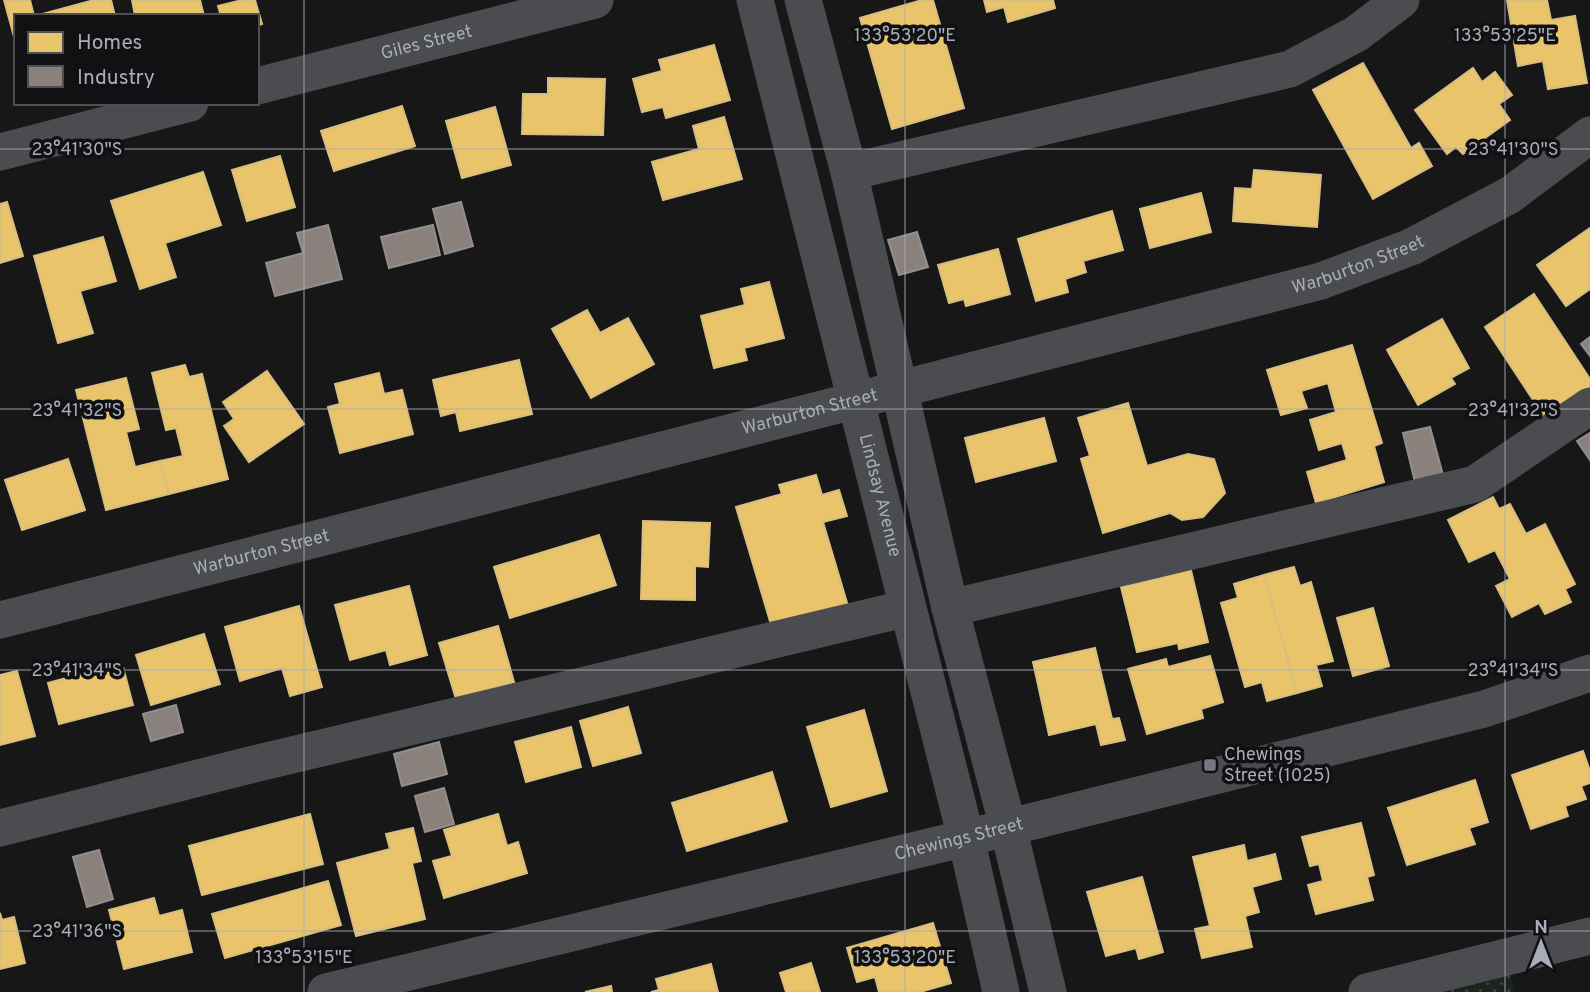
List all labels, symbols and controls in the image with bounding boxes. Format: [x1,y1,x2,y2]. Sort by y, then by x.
legend [14,14,259,105]
street label: Giles Street [378,20,475,66]
text: 133°53'20"E [854,25,956,48]
text: 133°53'25"E [1454,25,1556,48]
text: Homes [77,30,142,57]
text: Industry [77,65,155,92]
text: 23°41'30"S [31,139,123,162]
text: 23°41'30"S [1467,139,1559,162]
street label: Warburton Street [1289,230,1429,299]
street label: Warburton Street [739,384,880,441]
text: 23°41'32"S [32,400,122,423]
text: 23°41'32"S [1468,400,1558,423]
street label: Lindsay Avenue [853,432,906,560]
street label: Warburton Street [191,524,332,581]
text: 23°41'34"S [31,660,123,683]
text: 23°41'34"S [1467,660,1559,683]
place label: Chewings Street (1025) [1224,744,1331,788]
marker: Chewings Street (1025) [1202,757,1218,773]
street label: Chewings Street [892,813,1026,866]
north arrow [1506,908,1576,978]
text: N [1534,916,1548,940]
text: 23°41'36"S [32,921,122,944]
text: 133°53'15"E [255,947,353,970]
text: 133°53'20"E [854,947,956,970]

